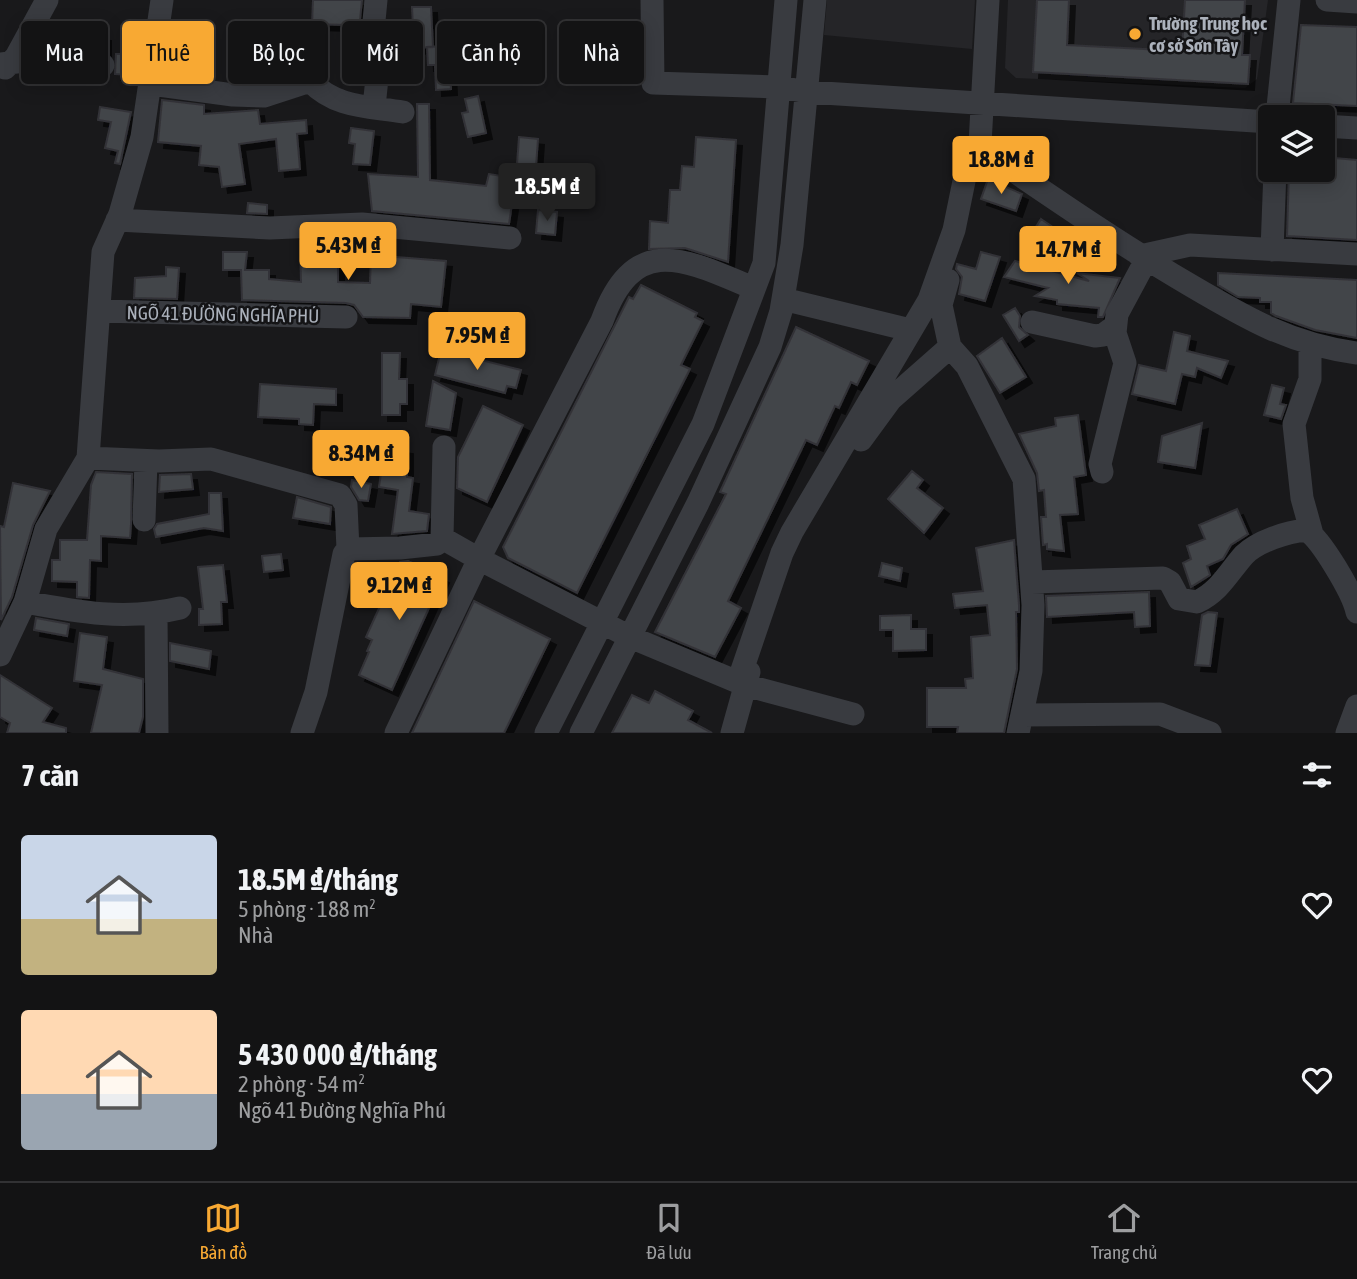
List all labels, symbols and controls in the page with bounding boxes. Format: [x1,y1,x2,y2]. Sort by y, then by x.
place label: Trường Trung học cơ sở Sơn Tây [1149,12,1267,56]
chip: Mua [21,21,108,84]
chip: Thuê [122,21,214,84]
chip: Bộ lọc [228,21,328,84]
chip: Mới [342,21,423,84]
chip: Căn hộ [437,21,545,84]
chip: Nhà [559,21,644,84]
marker: Trường Trung học cơ sở Sơn Tây [1127,26,1143,42]
map controls [1258,105,1335,182]
button: layers [1258,105,1335,182]
pin: 18.8M ₫ [936,136,1066,196]
text: 18.8M ₫ [968,146,1034,172]
pin: 18.5M ₫ [482,164,612,223]
text: 18.5M ₫ [514,173,580,199]
pin: 5.43M ₫ [283,222,413,282]
pin: 14.7M ₫ [1003,226,1133,286]
text: 5.43M ₫ [315,232,381,258]
text: 14.7M ₫ [1035,236,1101,262]
street label: NGÕ 41 ĐƯỜNG NGHĨA PHÚ [126,301,320,327]
pin: 7.95M ₫ [412,312,542,372]
text: 7.95M ₫ [444,322,510,348]
pin: 8.34M ₫ [296,430,426,490]
text: 8.34M ₫ [328,440,394,466]
pin: 9.12M ₫ [334,562,464,622]
text: 9.12M ₫ [366,572,432,598]
icon: filters [1298,756,1336,794]
text: 7 căn [21,758,79,792]
text: 18.5M ₫/tháng [238,862,398,896]
icon: home [77,863,161,947]
icon: heart [1298,886,1336,924]
text: 5 phòng · 188 m² [238,896,376,922]
text: Nhà [238,922,273,948]
text: 5 430 000 ₫/tháng [238,1037,437,1071]
icon: home [77,1038,161,1122]
icon: heart [1298,1061,1336,1099]
text: 2 phòng · 54 m² [238,1071,365,1097]
text: Ngõ 41 Đường Nghĩa Phú [238,1097,446,1123]
tab: Bản đồ [200,1199,247,1263]
tab: Đã lưu [646,1199,692,1263]
tab: Trang chủ [1091,1199,1157,1263]

